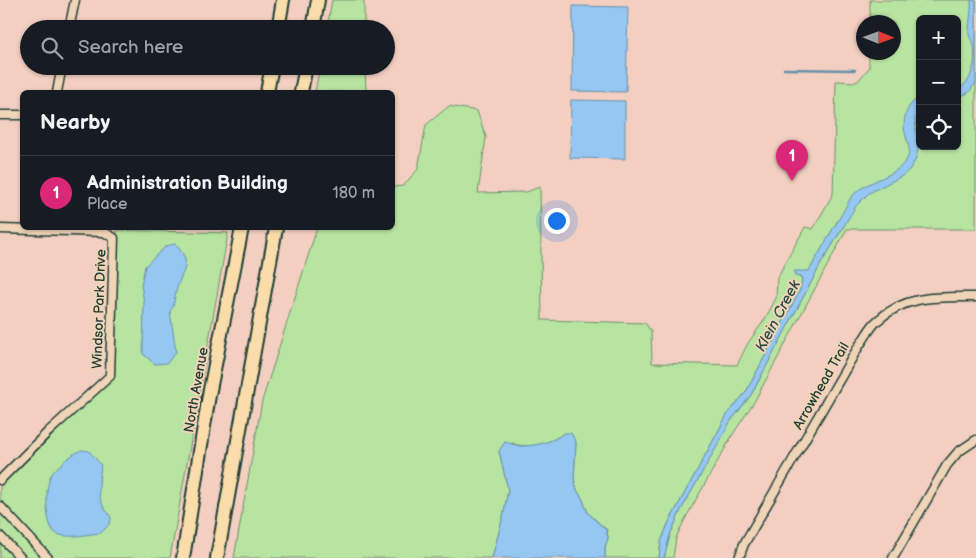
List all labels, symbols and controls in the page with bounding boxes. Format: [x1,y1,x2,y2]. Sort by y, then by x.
north arrow [856,15,901,60]
map controls [916,15,961,150]
button: + [916,15,961,60]
search box [20,20,395,75]
icon: search [38,34,66,62]
text: Search here [78,36,183,59]
button: − [916,60,961,105]
button: locate [916,105,961,150]
text: Nearby [40,110,110,135]
pin: 1 [776,140,808,181]
text: Administration Building [87,172,288,195]
text: 1 [53,184,59,203]
text: 180 m [333,184,375,203]
text: Place [87,195,128,214]
your location [544,208,570,234]
street label: Windsor Park Drive [88,249,110,369]
water label: Klein Creek [751,276,805,355]
street label: Arrowhead Trail [789,339,853,433]
street label: North Avenue [180,346,212,434]

